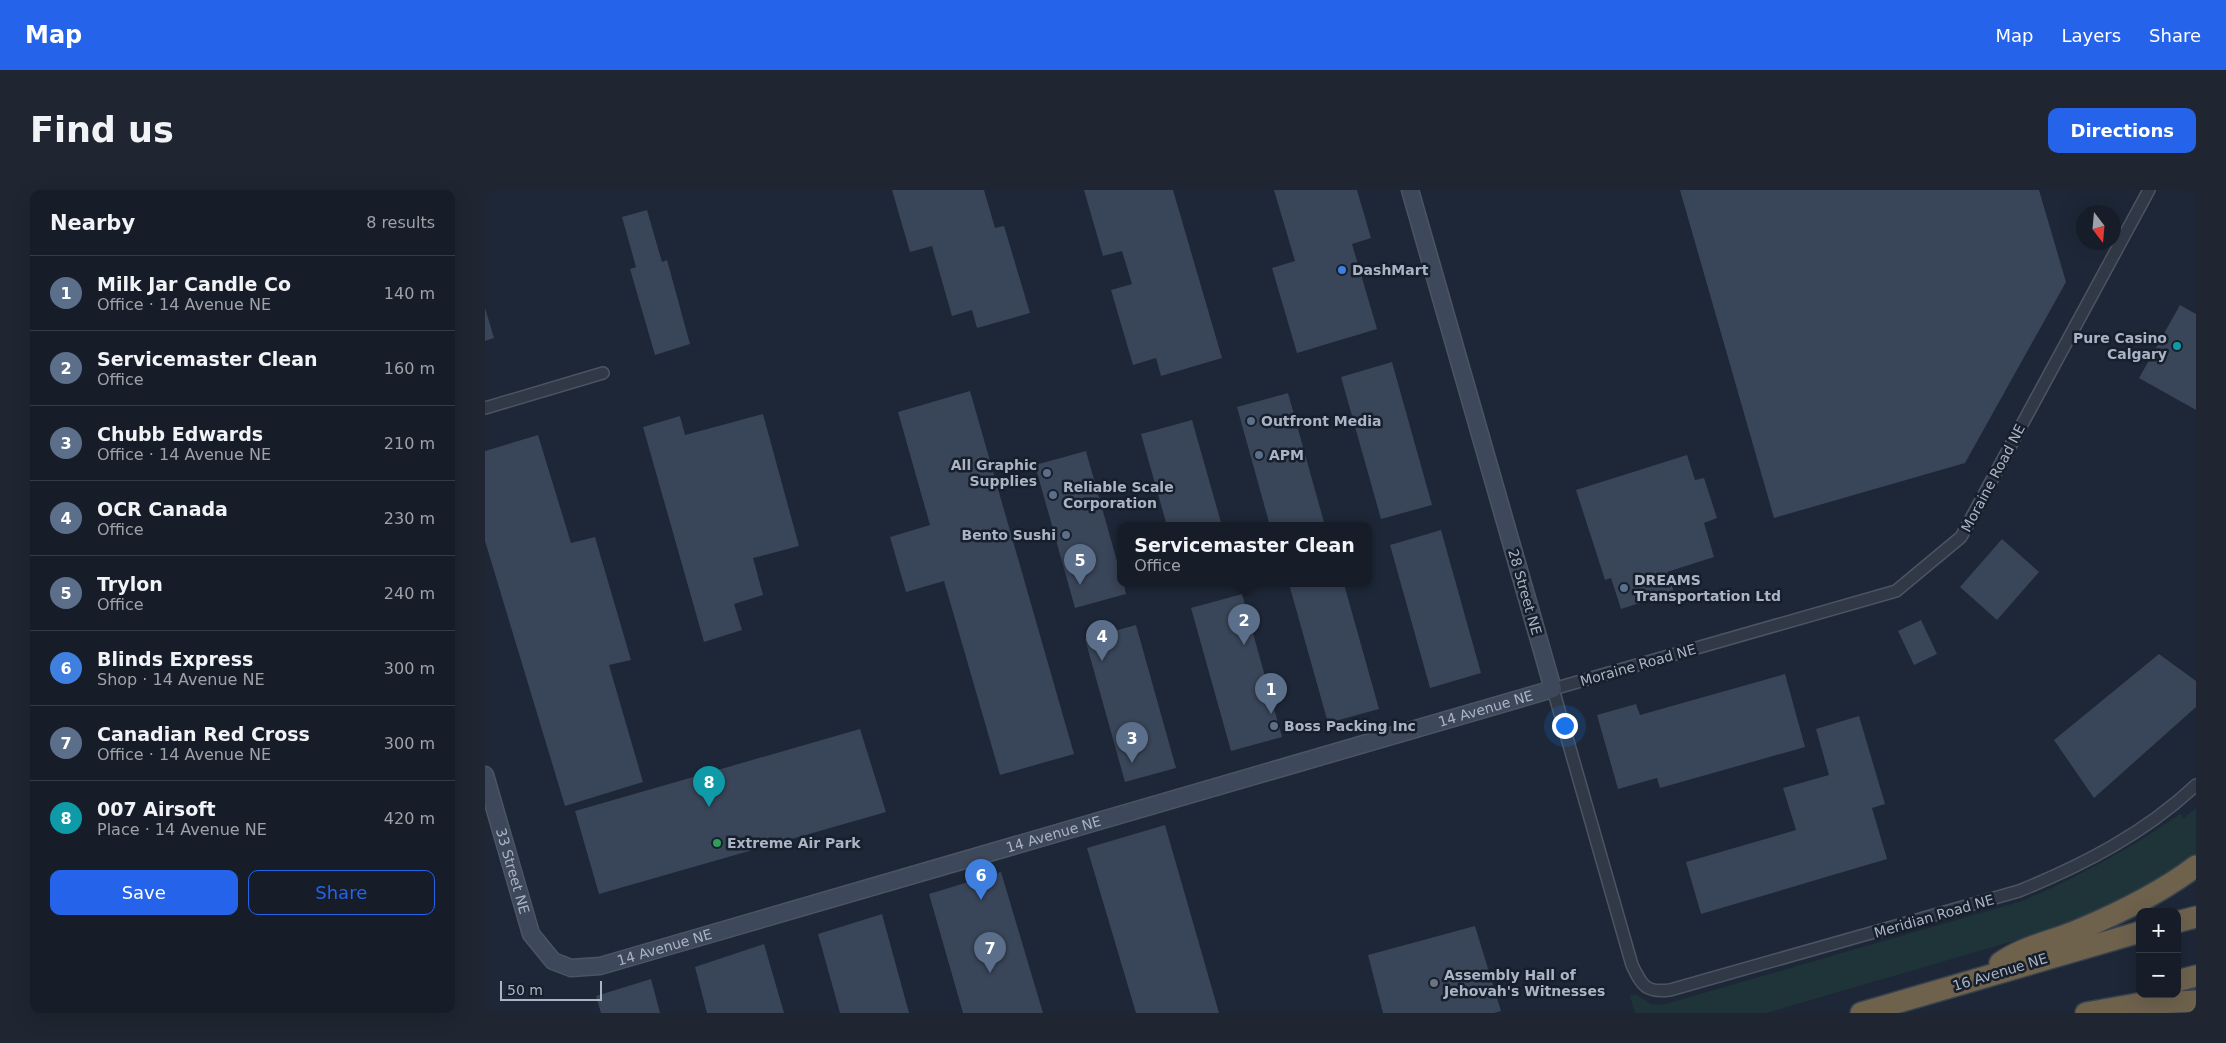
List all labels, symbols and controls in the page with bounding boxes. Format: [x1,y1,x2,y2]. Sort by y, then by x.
text: Map [25,21,82,49]
text: Map [1995,25,2033,46]
text: Layers [2061,25,2121,46]
text: Share [2149,25,2201,46]
button: Directions [2048,108,2196,153]
text: Find us [30,110,174,150]
north arrow [2076,205,2121,250]
text: Nearby [50,211,135,235]
text: 8 results [366,213,435,232]
place label: DashMart [1352,262,1429,278]
marker: DashMart [1336,264,1348,276]
text: Milk Jar Candle Co [97,273,291,295]
text: 1 [60,284,72,303]
text: 140 m [384,284,435,303]
text: Office · 14 Avenue NE [97,295,271,314]
place label: Pure Casino Calgary [2073,330,2167,362]
marker: Pure Casino Calgary [2171,340,2183,352]
text: Servicemaster Clean [97,348,318,370]
text: 2 [60,359,72,378]
text: 160 m [384,359,435,378]
text: Office [97,370,144,389]
place label: Outfront Media [1261,413,1381,429]
marker: Outfront Media [1245,415,1257,427]
street label: Moraine Road NE [1958,421,2028,535]
text: Chubb Edwards [97,423,263,445]
text: 3 [60,434,72,453]
text: 210 m [384,434,435,453]
text: Office · 14 Avenue NE [97,445,271,464]
place label: APM [1269,447,1304,463]
marker: APM [1253,449,1265,461]
place label: All Graphic Supplies [951,457,1037,489]
marker: All Graphic Supplies [1041,467,1053,479]
place label: Reliable Scale Corporation [1063,479,1174,511]
marker: Reliable Scale Corporation [1047,489,1059,501]
text: OCR Canada [97,498,228,520]
text: 4 [60,509,72,528]
text: 230 m [384,509,435,528]
text: Office [97,520,144,539]
popup [1117,522,1372,587]
place label: Bento Sushi [962,527,1056,543]
marker: Bento Sushi [1060,529,1072,541]
text: Servicemaster Clean [1134,534,1355,556]
pin: 5 [1064,544,1096,585]
street label: 28 Street NE [1505,547,1545,637]
text: Office [1134,556,1181,575]
place label: DREAMS Transportation Ltd [1634,572,1781,604]
text: Trylon [97,573,163,595]
marker: DREAMS Transportation Ltd [1618,582,1630,594]
text: 5 [60,584,72,603]
text: 240 m [384,584,435,603]
text: Office [97,595,144,614]
pin: 2 [1228,604,1260,645]
pin: 4 [1086,620,1118,661]
street label: Moraine Road NE [1578,641,1698,689]
text: Blinds Express [97,648,253,670]
text: 6 [60,659,72,678]
text: 300 m [384,659,435,678]
text: Shop · 14 Avenue NE [97,670,265,689]
pin: 1 [1255,673,1287,714]
street label: 14 Avenue NE [1436,687,1535,730]
your location [1552,713,1578,739]
place label: Boss Packing Inc [1284,718,1416,734]
marker: Boss Packing Inc [1268,720,1280,732]
pin: 3 [1116,722,1148,763]
text: Canadian Red Cross [97,723,310,745]
text: 7 [60,734,72,753]
text: 300 m [384,734,435,753]
text: Office · 14 Avenue NE [97,745,271,764]
pin: 8 [693,766,725,807]
text: 007 Airsoft [97,798,216,820]
text: 8 [60,809,72,828]
text: 420 m [384,809,435,828]
street label: 14 Avenue NE [1004,813,1103,856]
text: Place · 14 Avenue NE [97,820,267,839]
street label: 33 Street NE [493,826,533,916]
place label: Extreme Air Park [727,835,861,851]
marker: Extreme Air Park [711,837,723,849]
pin: 6 [965,859,997,900]
button: Save [50,870,238,915]
button: Share [248,870,435,915]
street label: Meridian Road NE [1872,891,1996,941]
map controls [2136,908,2181,998]
button: + [2136,908,2181,953]
street label: 14 Avenue NE [615,926,714,969]
pin: 7 [974,932,1006,973]
street label: 16 Avenue NE [1951,950,2049,994]
button: − [2136,953,2181,998]
place label: Assembly Hall of Jehovah's Witnesses [1443,967,1605,999]
marker: Assembly Hall of Jehovah's Witnesses [1428,977,1440,989]
scale bar [500,978,603,1001]
text: 50 m [507,982,543,998]

